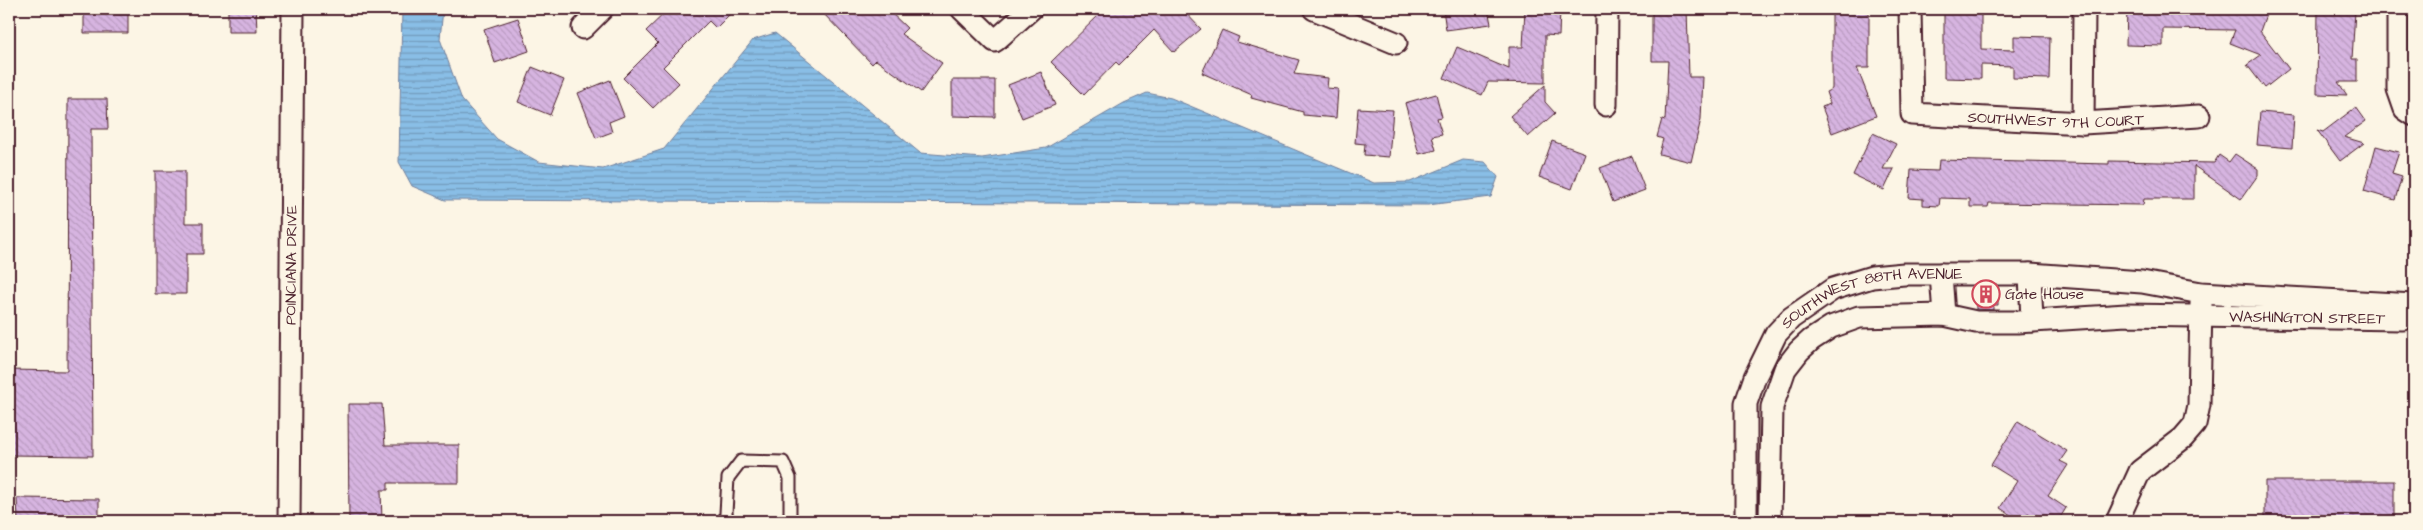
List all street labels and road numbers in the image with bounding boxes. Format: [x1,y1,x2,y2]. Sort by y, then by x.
street label: SOUTHWEST 9TH COURT [1967,106,2145,134]
street label: POINCIANA DRIVE [280,205,302,325]
street label: SOUTHWEST 88TH AVENUE [1776,264,1962,333]
street label: WASHINGTON STREET [2229,306,2386,329]

